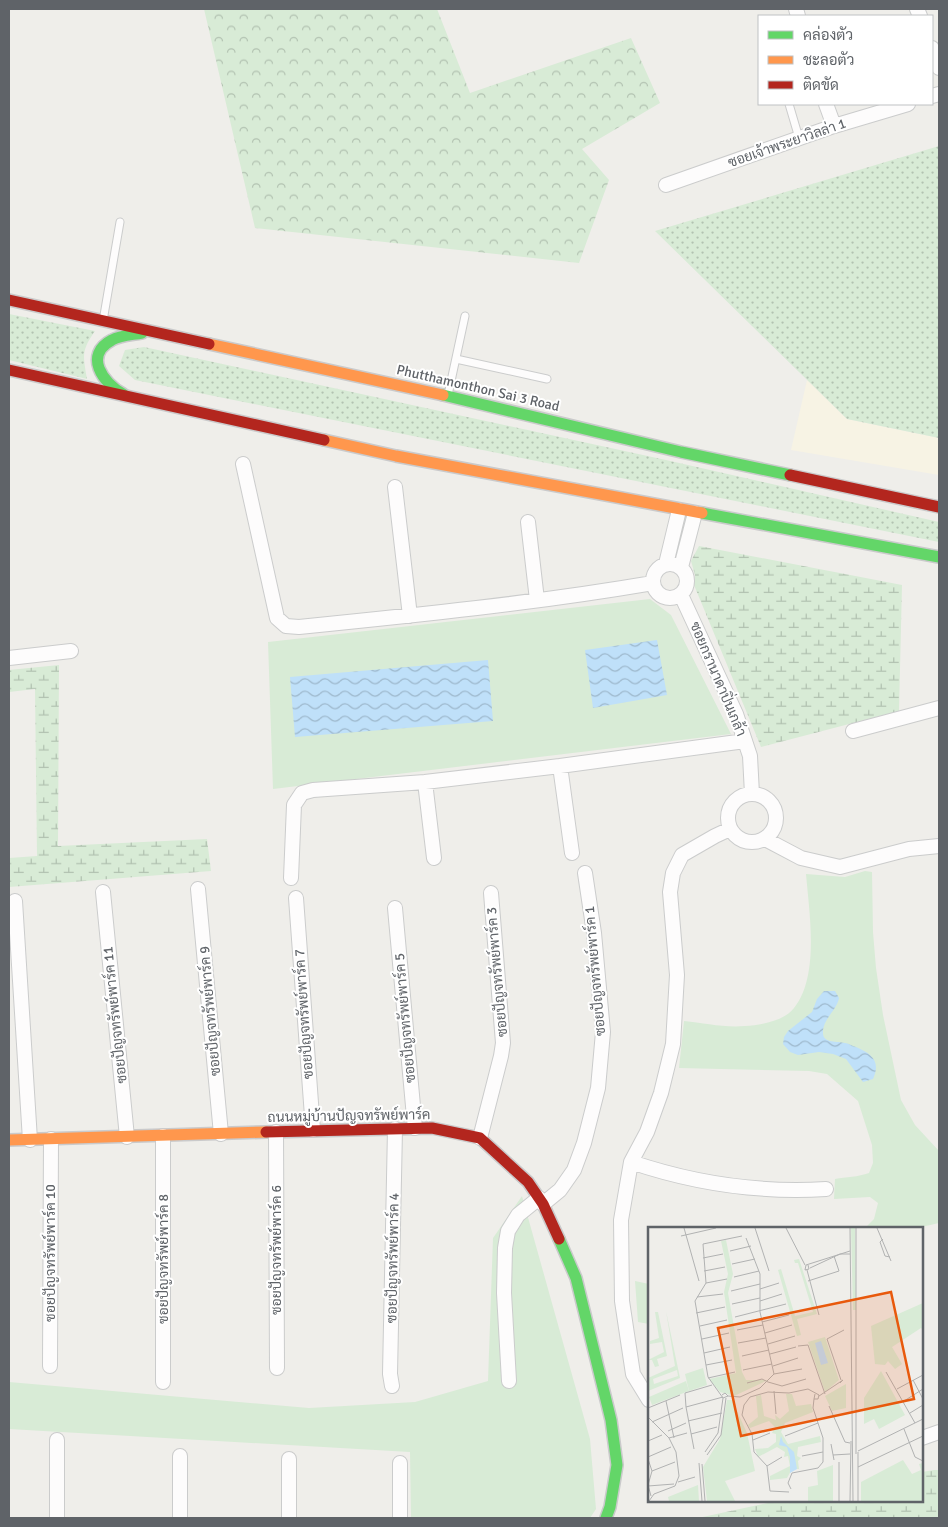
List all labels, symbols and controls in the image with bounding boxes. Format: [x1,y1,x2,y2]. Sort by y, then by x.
legend [758,15,933,105]
text: คล่องตัว [803,25,853,44]
text: ชะลอตัว [803,51,854,69]
text: ติดขัด [803,76,839,94]
street label: ซอยเจ้าพระยาวิลล่า 1 [725,114,848,171]
street label: Phutthamonthon Sai 3 Road [395,361,561,415]
street label: ซอยกรานาดาปิ่นเกล้า [686,618,753,739]
street label: ซอยปัญจทรัพย์พาร์ค 1 [580,905,609,1037]
street label: ซอยปัญจทรัพย์พาร์ค 3 [482,906,511,1038]
street label: ซอยปัญจทรัพย์พาร์ค 9 [195,945,224,1077]
street label: ซอยปัญจทรัพย์พาร์ค 11 [98,946,131,1085]
street label: ซอยปัญจทรัพย์พาร์ค 7 [290,948,317,1080]
street label: ซอยปัญจทรัพย์พาร์ค 5 [390,952,419,1084]
street label: ถนนหมู่บ้านปัญจทรัพย์พาร์ค [267,1105,431,1127]
street label: ซอยปัญจทรัพย์พาร์ค 10 [41,1184,59,1322]
street label: ซอยปัญจทรัพย์พาร์ค 6 [267,1185,285,1315]
street label: ซอยปัญจทรัพย์พาร์ค 4 [382,1192,403,1323]
street label: ซอยปัญจทรัพย์พาร์ค 8 [154,1194,172,1324]
inset map [648,1227,923,1502]

